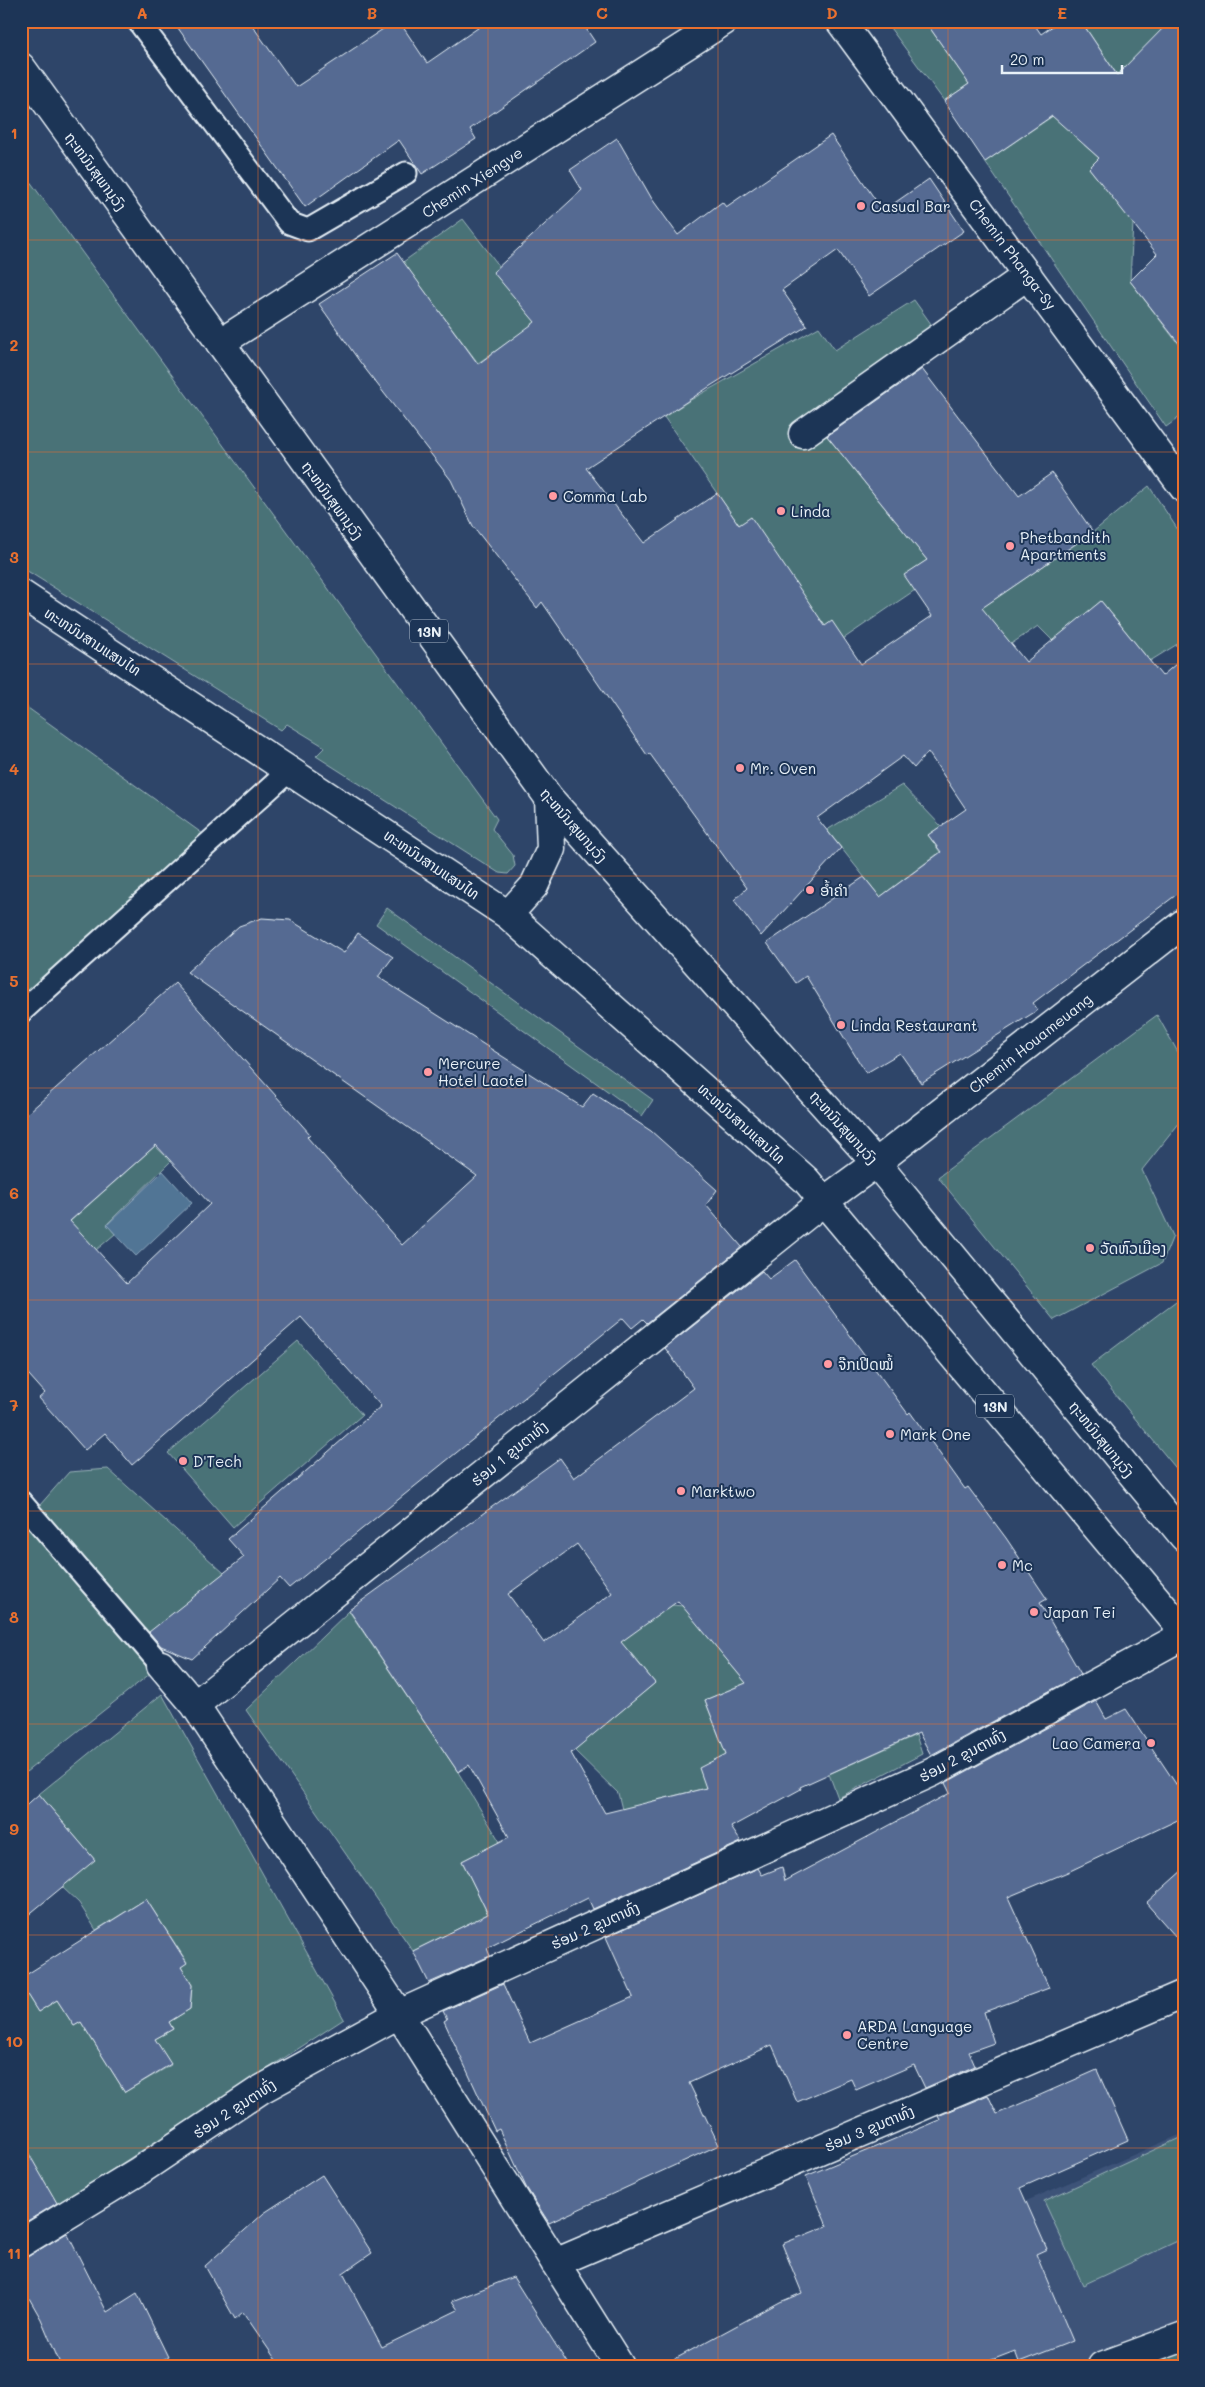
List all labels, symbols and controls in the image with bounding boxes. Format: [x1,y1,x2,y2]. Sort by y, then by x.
text: A [136,2,148,23]
text: B [367,2,377,23]
text: C [596,2,608,23]
text: D [826,2,838,23]
text: E [1057,2,1067,23]
scale bar [1002,42,1122,74]
text: 20 m [1010,49,1044,69]
text: 1 [10,122,18,143]
street label: ຖະຫນົນສຸພານຸວົງ [60,127,131,215]
street label: Chemin Xiengve [418,142,526,222]
street label: Chemin Phanga-Sy [965,194,1061,314]
place label: Casual Bar [871,196,951,216]
marker: Casual Bar [855,200,867,212]
text: 2 [10,334,19,355]
street label: ຖະຫນົນສຸພານຸວົງ [297,456,368,544]
place label: Comma Lab [563,486,647,506]
marker: Comma Lab [547,490,559,502]
place label: Linda [791,501,831,521]
marker: Linda [775,505,787,517]
place label: Phetbandith Apartments [1020,527,1110,564]
marker: Phetbandith Apartments [1004,540,1016,552]
text: 3 [9,546,19,567]
street label: ທະຫນົນສາມແສນໄທ [41,602,145,680]
road number: 13N [410,620,448,642]
text: 4 [9,758,19,779]
place label: Mr. Oven [750,758,816,778]
marker: Mr. Oven [734,762,746,774]
street label: ຖະຫນົນສຸພານຸວົງ [535,783,612,867]
street label: ທະຫນົນສາມແສນໄທ [380,825,484,903]
place label: ອ້ຳຄຳ [820,879,848,900]
marker: ອ້ຳຄຳ [804,884,816,896]
text: 5 [9,970,19,991]
street label: Chemin Houameuang [964,988,1096,1097]
place label: Linda Restaurant [851,1015,978,1035]
marker: Linda Restaurant [835,1019,847,1031]
place label: Mercure Hotel Laotel [438,1053,528,1090]
marker: Mercure Hotel Laotel [422,1066,434,1078]
street label: ທະຫນົນສາມແສນໄທ [694,1078,790,1168]
street label: ຖະຫນົນສຸພານຸວົງ [805,1086,883,1169]
text: 6 [9,1182,19,1203]
place label: ວັດຫົວເມືອງ [1100,1238,1166,1258]
marker: ວັດຫົວເມືອງ [1084,1242,1096,1254]
place label: ຈ໊ກເປີດໝ້ໍ [838,1353,894,1374]
marker: ຈ໊ກເປີດໝ້ໍ [822,1358,834,1370]
text: 7 [10,1394,19,1415]
road number: 13N [976,1394,1014,1418]
street label: ຖະຫນົນສຸພານຸວົງ [1064,1397,1139,1482]
street label: ຮ່ອມ 1 ຂູນຕາທົ່ງ [466,1416,552,1491]
place label: Mark One [900,1424,971,1444]
marker: Mark One [884,1428,896,1440]
place label: D'Tech [193,1451,242,1471]
marker: D'Tech [177,1455,189,1467]
place label: Marktwo [691,1481,755,1501]
marker: Marktwo [675,1485,687,1497]
place label: Mc [1012,1555,1033,1575]
marker: Mc [996,1559,1008,1571]
place label: Japan Tei [1044,1602,1116,1622]
text: 8 [9,1606,19,1627]
marker: Japan Tei [1028,1606,1040,1618]
street label: ຮ່ອມ 2 ຂູນຕາທົ່ງ [915,1724,1009,1787]
place label: Lao Camera [1052,1733,1141,1753]
marker: Lao Camera [1145,1737,1157,1749]
text: 9 [9,1818,19,1839]
street label: ຮ່ອມ 2 ຂູນຕາທົ່ງ [547,1896,643,1954]
place label: ARDA Language Centre [857,2016,972,2053]
marker: ARDA Language Centre [841,2029,853,2041]
text: 10 [5,2030,23,2051]
street label: ຮ່ອມ 2 ຂູນຕາທົ່ງ [189,2074,280,2143]
street label: ຮ່ອມ 3 ຂູນຕາທົ່ງ [821,2100,917,2157]
text: 11 [7,2242,21,2263]

